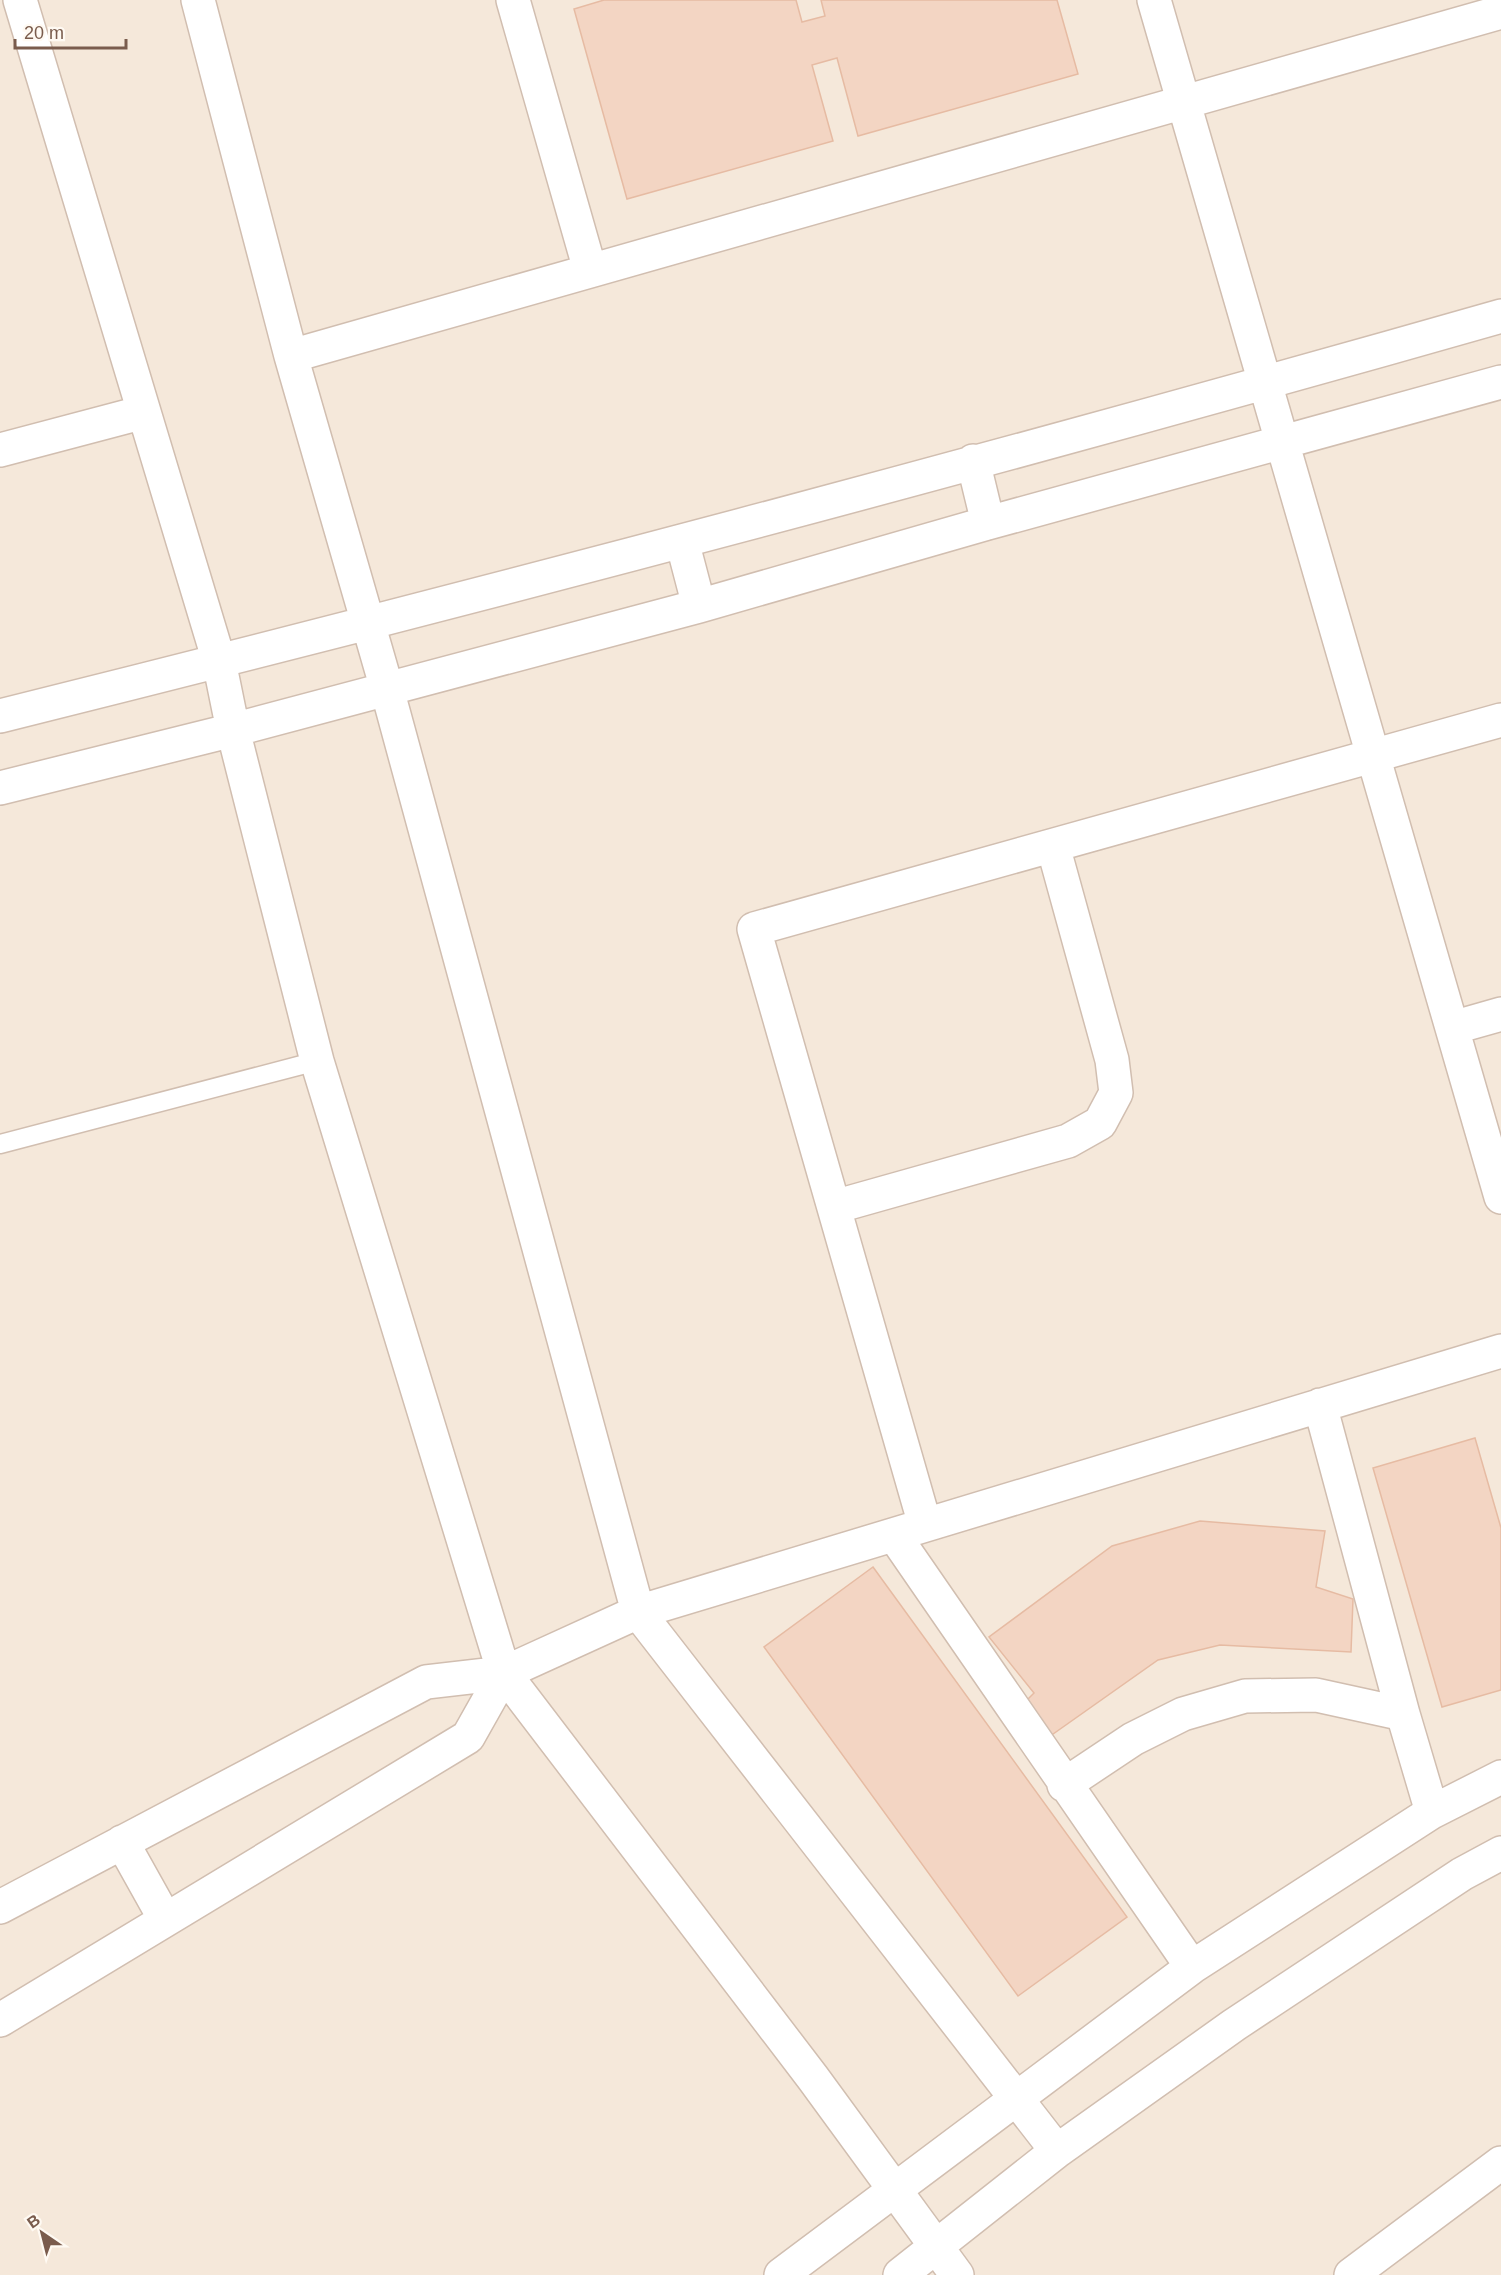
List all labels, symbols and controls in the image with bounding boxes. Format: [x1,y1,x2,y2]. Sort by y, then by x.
scale bar [15,12,126,50]
text: 20 m [24,23,64,43]
north arrow [12,2203,72,2263]
text: B [24,2211,43,2231]

